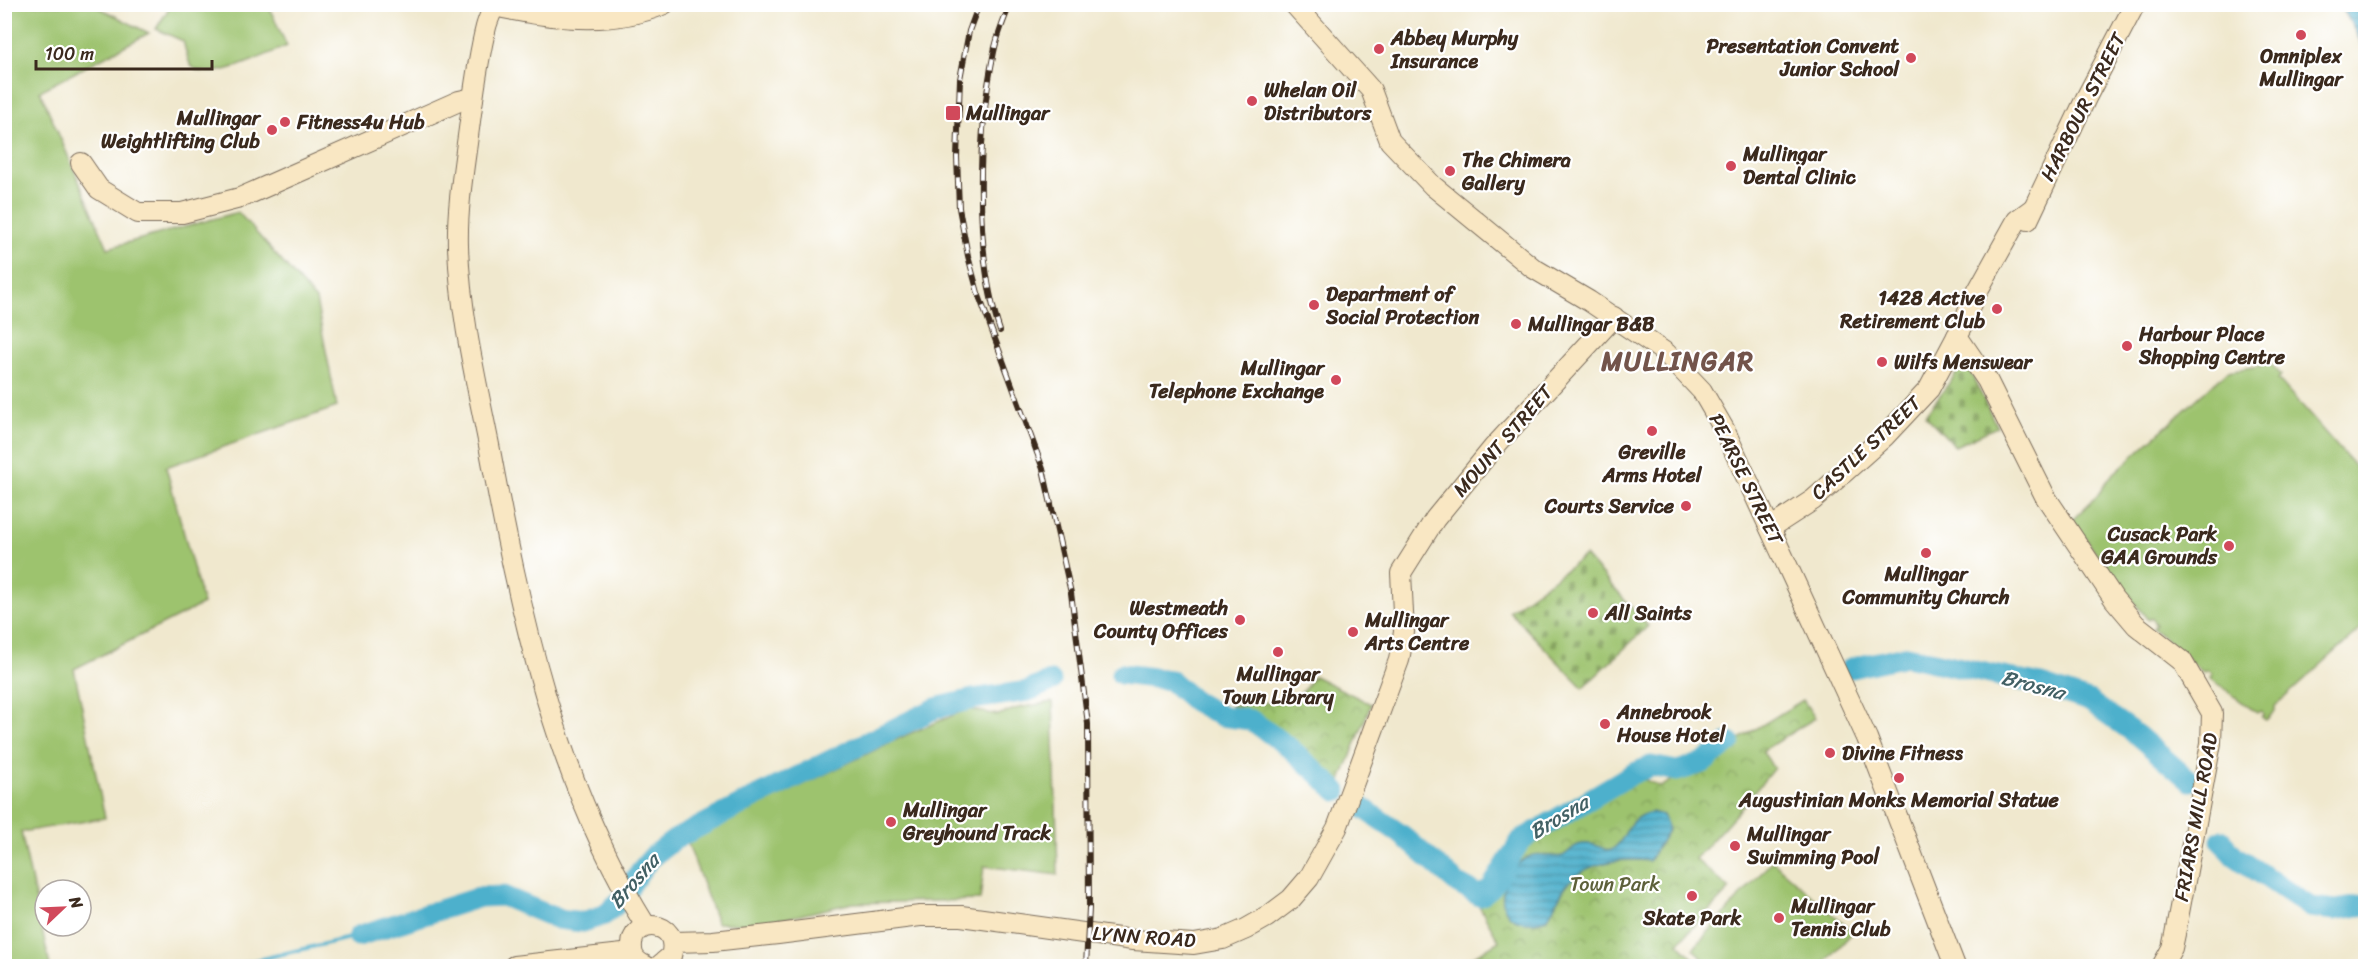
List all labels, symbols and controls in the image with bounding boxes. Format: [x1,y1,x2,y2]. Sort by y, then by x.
place label: Abbey Murphy Insurance [1390,21,1519,79]
street label: HARBOUR STREET [2030,25,2136,187]
marker: Omniplex Mullingar [2294,28,2308,42]
place label: Presentation Convent Junior School [1706,29,1900,87]
scale bar [36,33,212,71]
text: 100 m [45,38,94,70]
place label: Omniplex Mullingar [2258,39,2344,97]
marker: Abbey Murphy Insurance [1372,42,1386,56]
marker: Presentation Convent Junior School [1904,51,1918,65]
place label: Whelan Oil Distributors [1264,73,1372,131]
marker: Whelan Oil Distributors [1245,94,1259,108]
place label: Mullingar [965,96,1051,131]
place label: Mullingar Weightlifting Club [101,101,262,159]
marker: Mullingar [944,104,962,122]
place label: Fitness4u Hub [296,105,425,140]
marker: Fitness4u Hub [278,115,292,129]
marker: Mullingar Weightlifting Club [265,123,279,137]
place label: Mullingar Dental Clinic [1742,137,1857,195]
place label: The Chimera Gallery [1461,143,1571,201]
marker: Mullingar Dental Clinic [1724,159,1738,173]
marker: The Chimera Gallery [1443,164,1457,178]
place label: Department of Social Protection [1325,277,1479,335]
place label: 1428 Active Retirement Club [1839,281,1986,339]
marker: Department of Social Protection [1307,298,1321,312]
marker: 1428 Active Retirement Club [1990,302,2004,316]
place label: Mullingar B&B [1527,307,1655,342]
marker: Mullingar B&B [1509,317,1523,331]
place label: Harbour Place Shopping Centre [2138,317,2286,375]
district label: MULLINGAR [1600,338,1755,384]
marker: Harbour Place Shopping Centre [2120,339,2134,353]
place label: Wilfs Menswear [1894,345,2034,380]
place label: Mullingar Telephone Exchange [1149,351,1326,409]
marker: Wilfs Menswear [1875,355,1889,369]
marker: Mullingar Telephone Exchange [1329,373,1343,387]
street label: MOUNT STREET [1444,375,1563,505]
street label: CASTLE STREET [1802,386,1931,509]
street label: PEARSE STREET [1699,407,1794,553]
marker: Greville Arms Hotel [1645,424,1659,438]
place label: Greville Arms Hotel [1601,435,1703,493]
place label: Courts Service [1544,489,1675,524]
marker: Courts Service [1679,499,1693,513]
place label: Cusack Park GAA Grounds [2100,517,2218,575]
marker: Cusack Park GAA Grounds [2222,539,2236,553]
marker: Mullingar Community Church [1919,546,1933,560]
place label: Mullingar Community Church [1841,557,2010,615]
place label: Westmeath County Offices [1093,591,1229,649]
place label: All Saints [1604,596,1692,631]
place label: Mullingar Arts Centre [1364,603,1470,661]
marker: All Saints [1586,606,1600,620]
marker: Westmeath County Offices [1233,613,1247,627]
marker: Mullingar Arts Centre [1346,625,1360,639]
marker: Mullingar Town Library [1271,645,1285,659]
place label: Mullingar Town Library [1222,657,1334,715]
water label: Brosna [1997,658,2071,712]
place label: Annebrook House Hotel [1616,695,1726,753]
marker: Annebrook House Hotel [1598,717,1612,731]
street label: FRIARS MILL ROAD [2164,730,2228,904]
place label: Divine Fitness [1842,736,1964,771]
marker: Divine Fitness [1823,746,1837,760]
marker: Augustinian Monks Memorial Statue [1892,771,1906,785]
water label: Brosna [1522,783,1598,850]
place label: Augustinian Monks Memorial Statue [1738,783,2060,818]
place label: Mullingar Greyhound Track [902,793,1051,851]
marker: Mullingar Greyhound Track [884,815,898,829]
place label: Mullingar Swimming Pool [1746,817,1880,875]
marker: Mullingar Swimming Pool [1728,839,1742,853]
water label: Brosna [599,842,671,918]
park label: Town Park [1570,867,1660,902]
north arrow [33,878,93,938]
marker: Skate Park [1685,889,1699,903]
place label: Mullingar Tennis Club [1790,889,1891,947]
text: N [60,891,92,914]
place label: Skate Park [1642,901,1742,936]
marker: Mullingar Tennis Club [1772,911,1786,925]
street label: LYNN ROAD [1091,916,1197,958]

